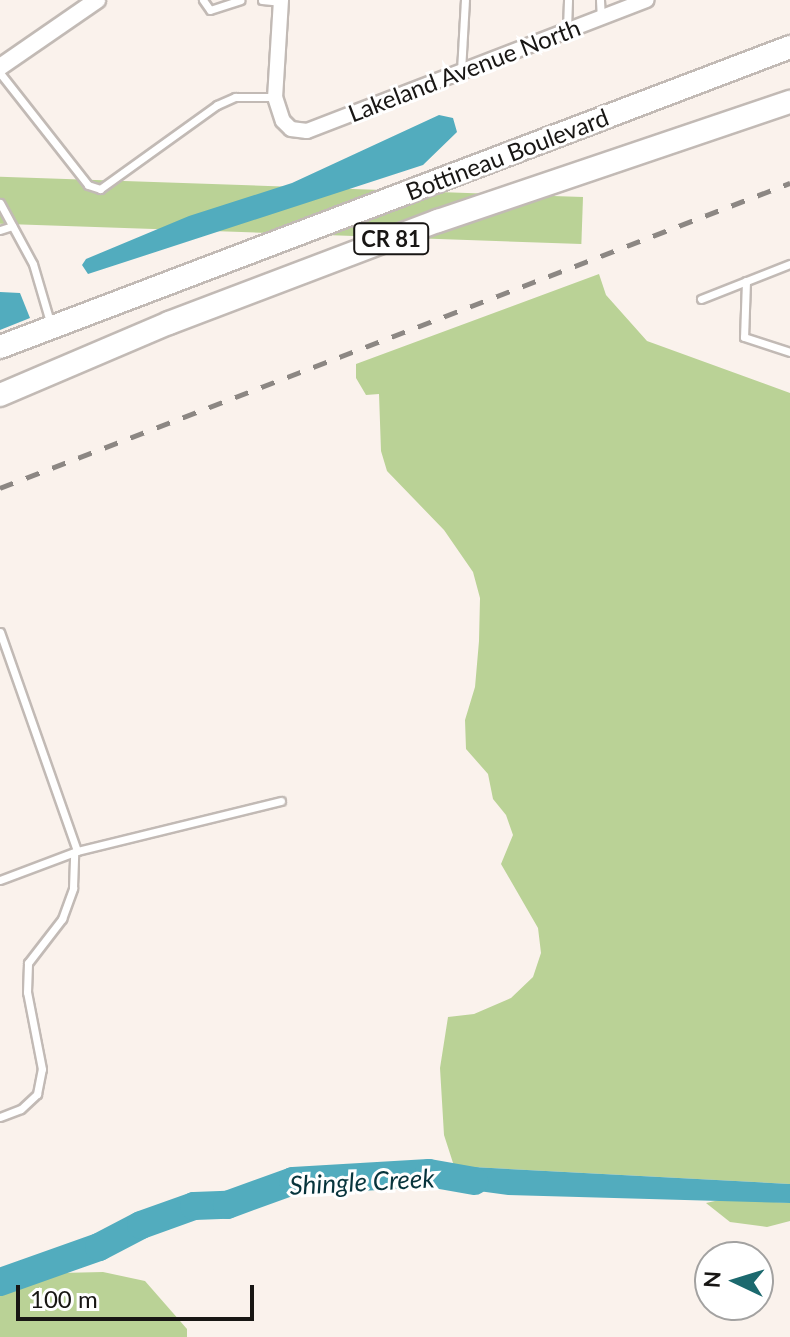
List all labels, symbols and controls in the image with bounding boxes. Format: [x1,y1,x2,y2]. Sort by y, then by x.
street label: Lakeland Avenue North [344,12,584,128]
street label: Bottineau Boulevard [402,102,612,206]
road number: CR 81 [353,221,429,257]
water label: Shingle Creek [289,1163,435,1201]
north arrow [694,1241,774,1321]
scale bar [20,1269,258,1319]
text: N [697,1270,726,1289]
text: 100 m [30,1284,98,1313]

